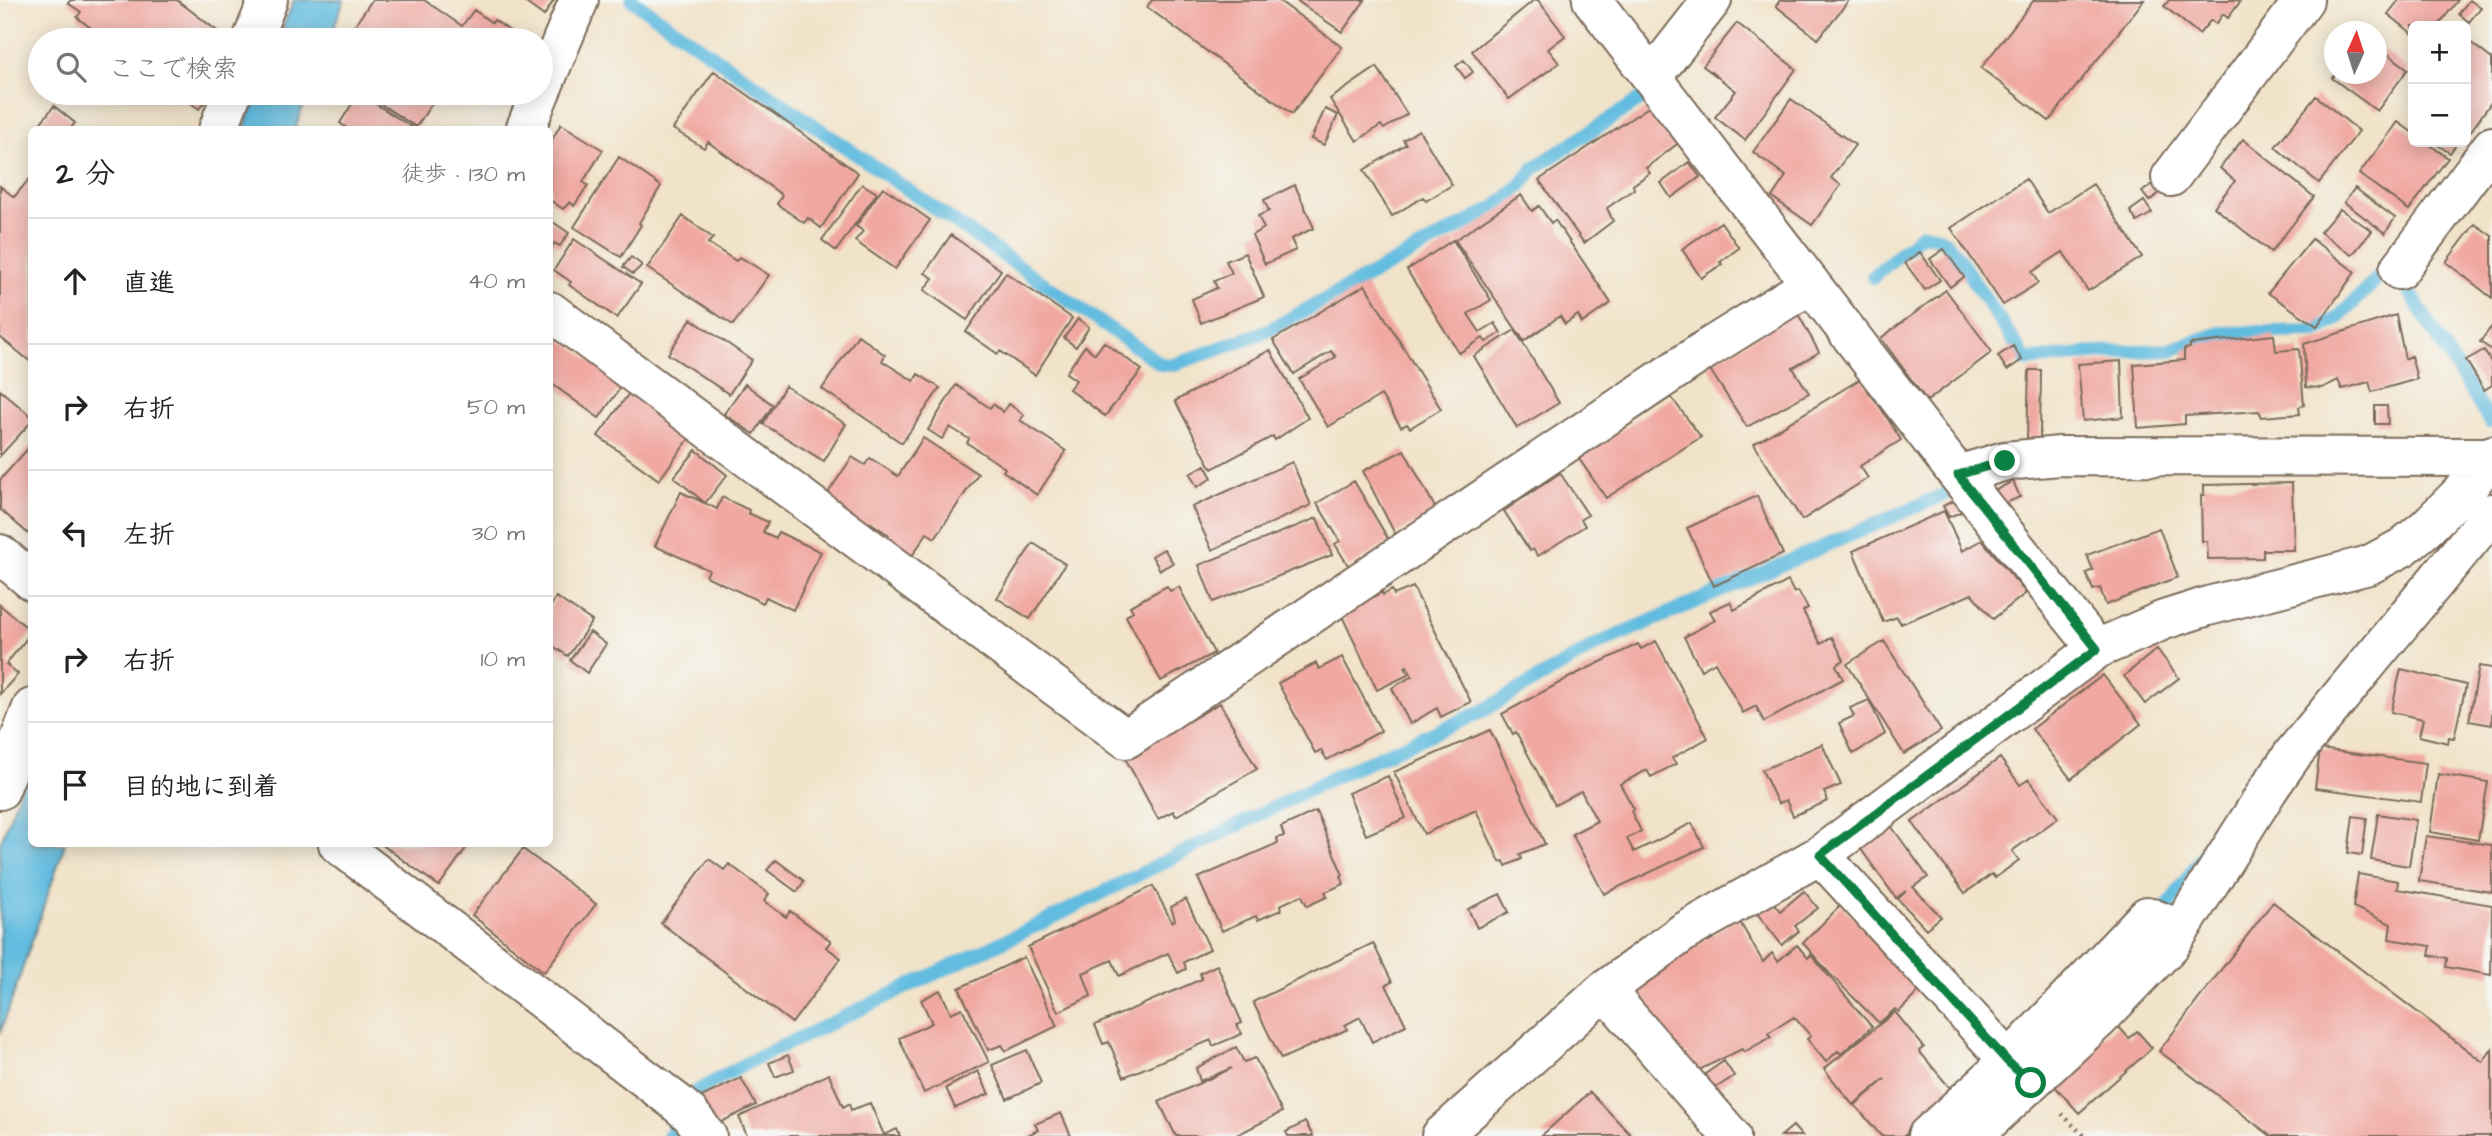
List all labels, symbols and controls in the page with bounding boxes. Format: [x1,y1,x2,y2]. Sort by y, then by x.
north arrow [2324,21,2387,84]
map controls [2408,21,2471,147]
button: + [2408,21,2471,84]
search box [28,28,553,105]
icon: search [52,48,90,86]
text: ここで検索 [108,51,238,87]
button: − [2408,84,2471,147]
text: 2 分 [56,153,115,195]
text: 徒歩 · 130 m [401,158,525,190]
icon: ahead [56,262,94,300]
text: 直進 [123,265,175,301]
text: 40 m [468,265,525,297]
icon: right [56,388,94,426]
text: 右折 [123,391,175,427]
text: 50 m [467,391,525,423]
route end [1989,445,2020,476]
icon: left [56,514,94,552]
text: 左折 [123,517,175,553]
text: 30 m [472,517,525,549]
icon: right [56,640,94,678]
text: 右折 [123,643,175,679]
text: 10 m [480,643,525,675]
icon: arrive [56,766,94,804]
text: 目的地に到着 [123,769,279,805]
route start [2015,1067,2046,1098]

